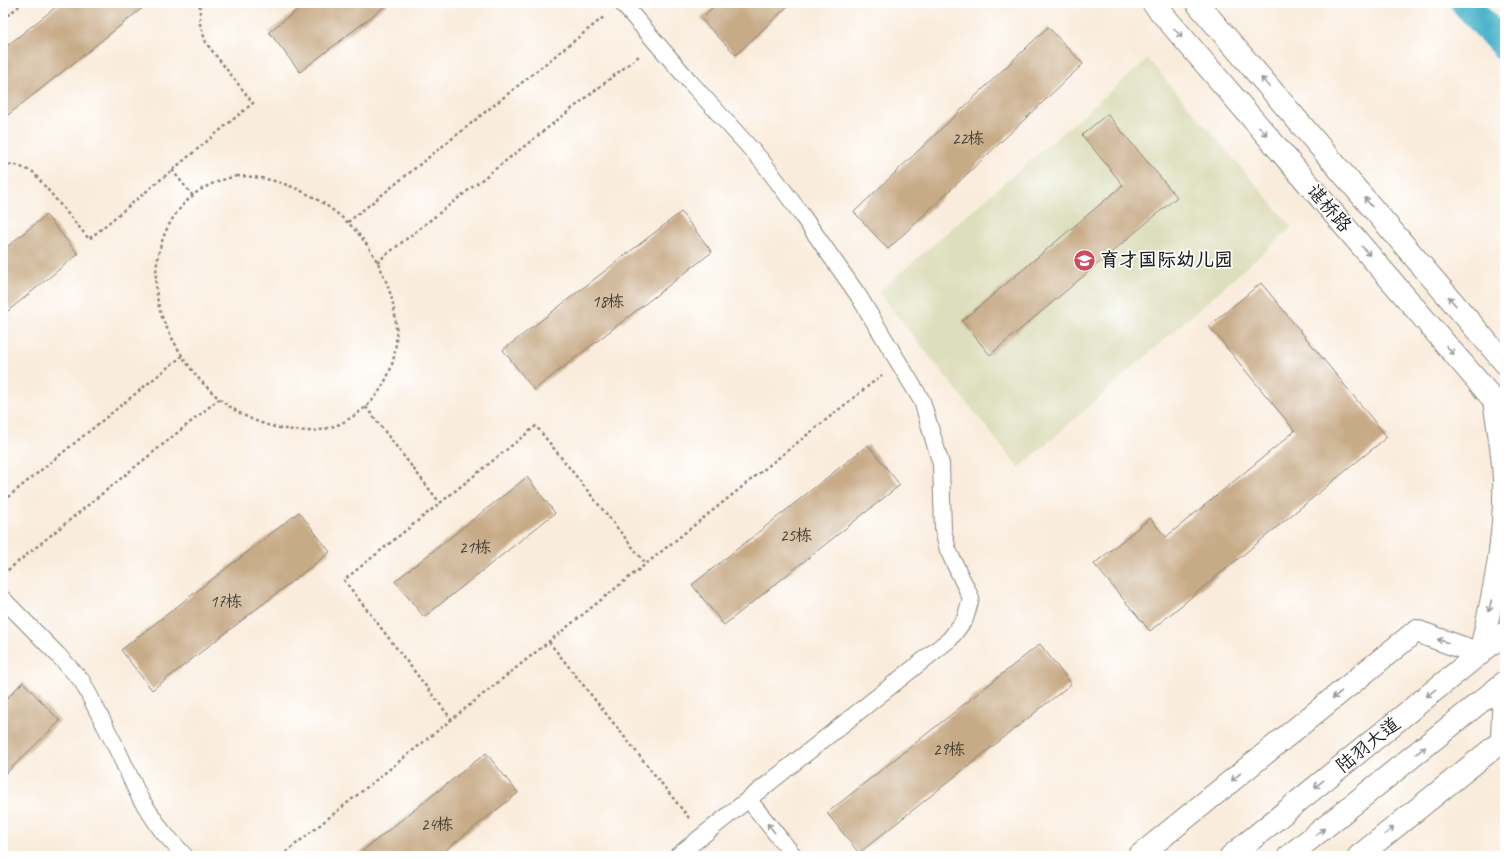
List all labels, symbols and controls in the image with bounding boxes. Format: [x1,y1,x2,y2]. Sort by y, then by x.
one-way arrow [1173,27,1182,37]
one-way arrow [1260,77,1269,88]
one-way arrow [1258,126,1267,137]
house number: 22栋 [952,128,984,149]
street label: 谌桥路 [1301,179,1357,237]
one-way arrow [1363,197,1372,208]
one-way arrow [1361,246,1370,256]
school or university icon: 育才国际幼儿园 [1072,247,1098,273]
place label: 育才国际幼儿园 [1100,248,1233,272]
house number: 18栋 [592,291,624,312]
one-way arrow [1448,296,1457,306]
one-way arrow [1446,344,1455,355]
house number: 25栋 [780,525,812,546]
house number: 21栋 [459,537,491,558]
house number: 17栋 [210,591,242,612]
one-way arrow [1486,599,1494,612]
one-way arrow [1437,636,1449,644]
one-way arrow [1426,689,1437,697]
one-way arrow [1332,691,1343,700]
street label: 陆羽大道 [1331,712,1405,778]
house number: 29栋 [933,739,965,760]
one-way arrow [1415,746,1426,754]
one-way arrow [1231,773,1242,782]
one-way arrow [1314,779,1325,788]
house number: 24栋 [421,814,453,835]
one-way arrow [767,822,776,833]
one-way arrow [1314,827,1325,836]
one-way arrow [1384,827,1395,836]

